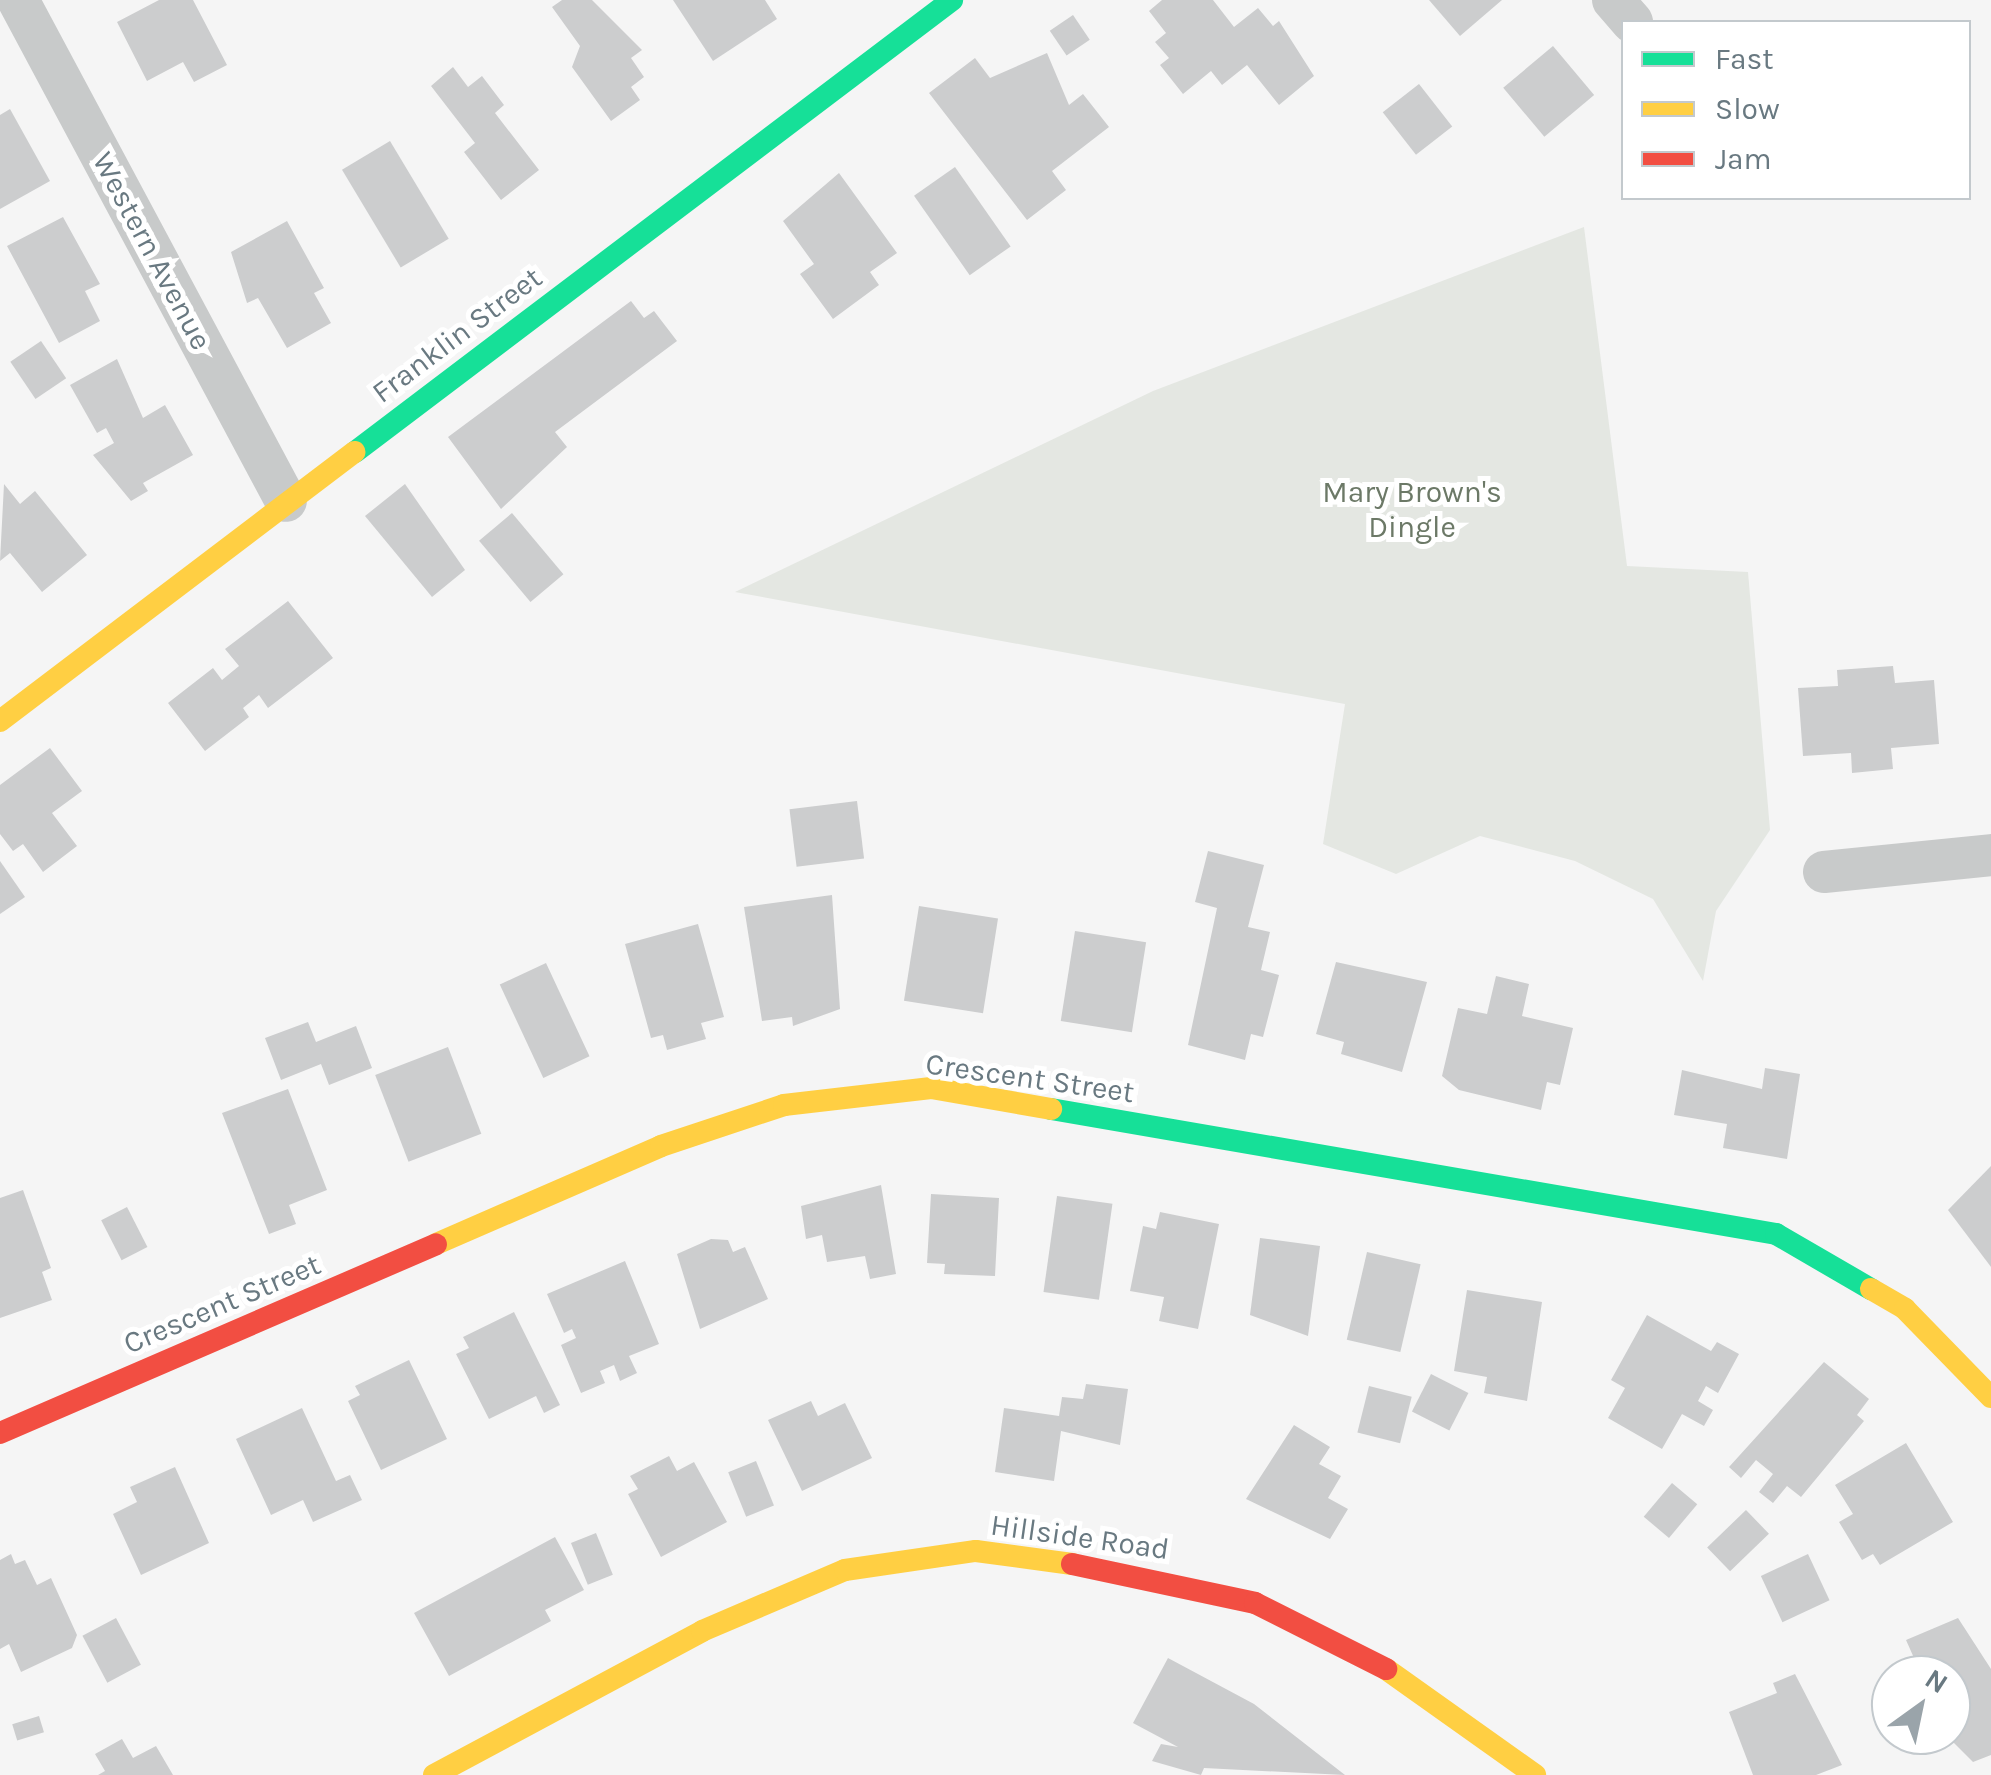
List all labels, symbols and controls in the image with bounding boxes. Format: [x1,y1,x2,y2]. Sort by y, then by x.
legend [1621,20,1971,200]
text: Fast [1715,41,1774,77]
text: Slow [1715,91,1780,127]
text: Jam [1715,141,1772,177]
street label: Western Avenue [85,146,219,356]
street label: Franklin Street [365,260,549,410]
park label: Mary Brown's Dingle [1322,474,1502,544]
street label: Crescent Street [923,1046,1137,1110]
street label: Crescent Street [118,1246,326,1362]
street label: Hillside Road [988,1507,1172,1567]
north arrow [1871,1655,1971,1755]
text: N [1919,1662,1954,1700]

